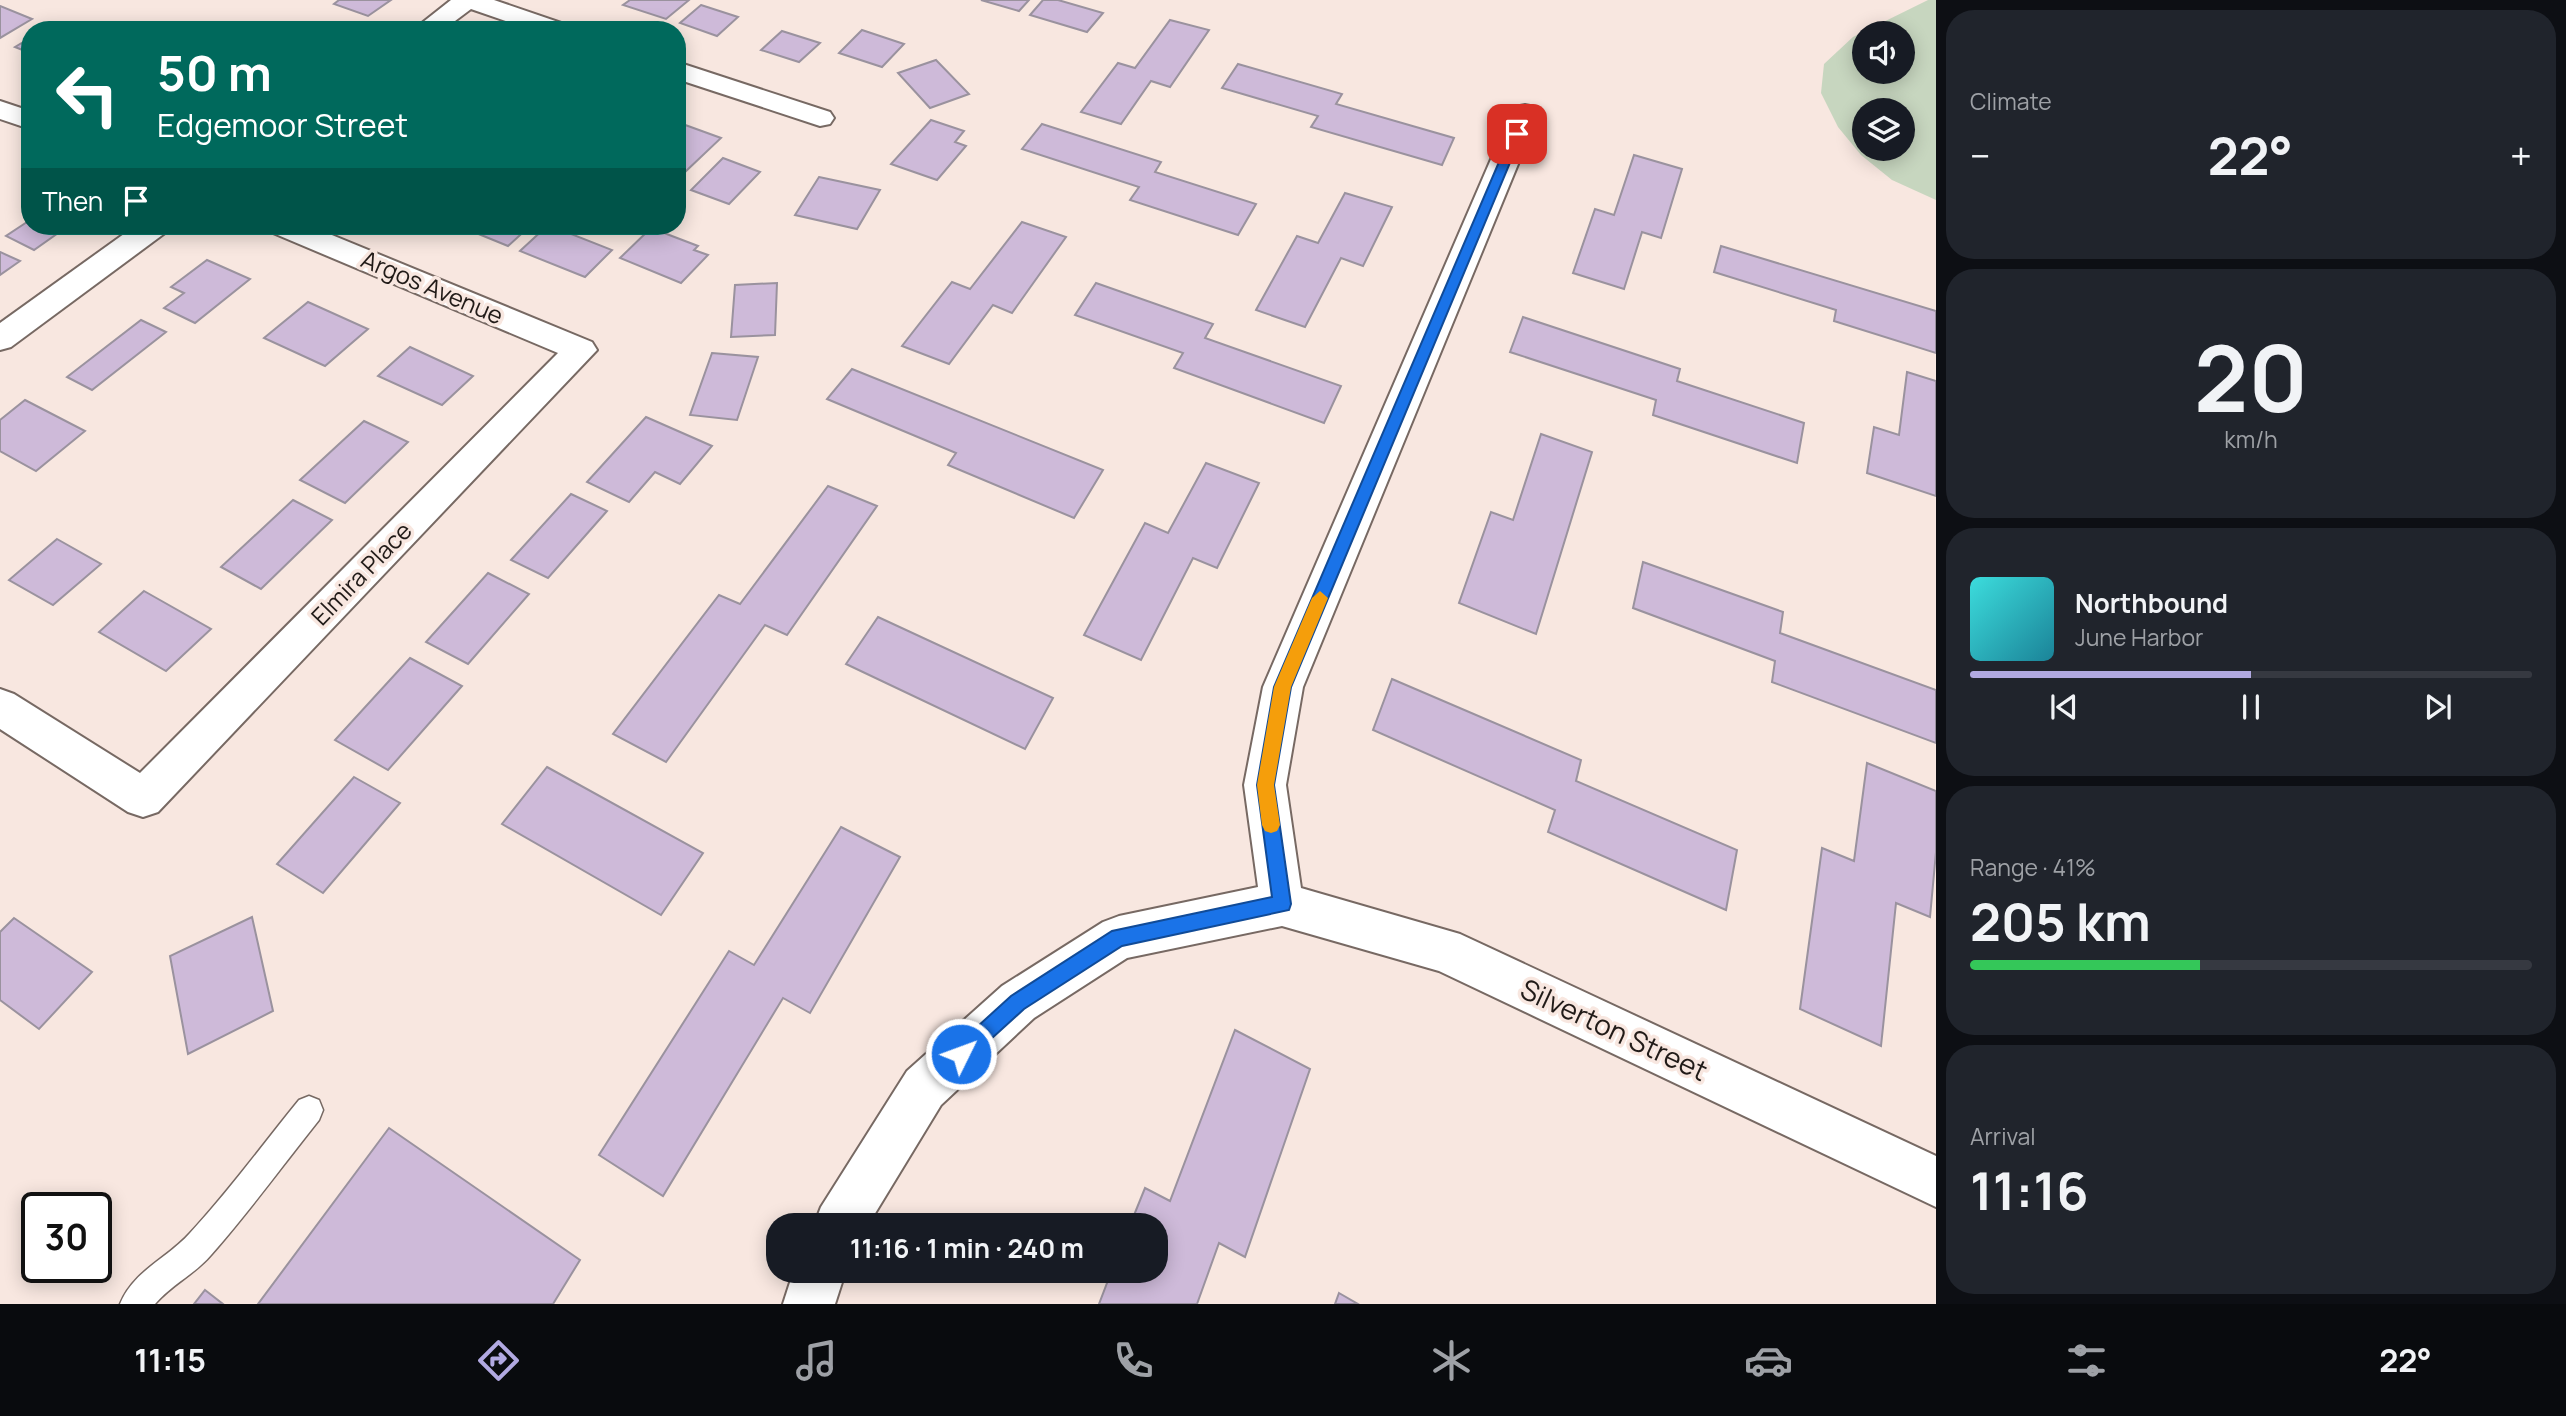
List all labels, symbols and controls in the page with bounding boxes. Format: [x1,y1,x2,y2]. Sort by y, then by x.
map controls [1852,21,1915,161]
button: sound [1852,21,1915,84]
text: 50 m [157,39,272,106]
icon: left [42,49,133,140]
text: Climate [1970,85,2052,117]
button: layers [1852,98,1915,161]
text: Edgemoor Street [157,103,408,147]
pin [1487,104,1547,164]
icon: arrive [1498,115,1536,153]
text: 22° [2208,120,2293,191]
text: − [1970,129,1991,181]
text: + [2510,129,2532,181]
icon: arrive [117,182,155,220]
text: Then [42,183,103,219]
street label: Argos Avenue [357,242,509,331]
text: 20 [2194,315,2308,439]
text: km/h [2224,423,2278,455]
street label: Elmira Place [303,514,419,632]
text: Northbound [2075,585,2228,621]
text: June Harbor [2075,621,2203,653]
icon: previous [2045,688,2083,726]
icon: pause [2232,688,2270,726]
icon: next [2419,688,2457,726]
text: Range · 41% [1970,851,2096,883]
text: 205 km [1970,886,2151,957]
street label: Silverton Street [1515,969,1714,1089]
position arrow [924,1017,998,1091]
text: Arrival [1970,1120,2036,1152]
text: 11:16 [1970,1155,2088,1226]
speed limit sign: 30 [21,1192,112,1283]
text: 11:16 · 1 min · 240 m [850,1230,1084,1266]
icon: directions [474,1336,523,1385]
icon: music [792,1336,841,1385]
icon: phone [1109,1336,1158,1385]
icon: climate [1427,1336,1476,1385]
icon: car [1744,1336,1793,1385]
icon: filters [2062,1336,2111,1385]
text: 11:15 [134,1338,206,1382]
text: 22° [2379,1338,2432,1382]

